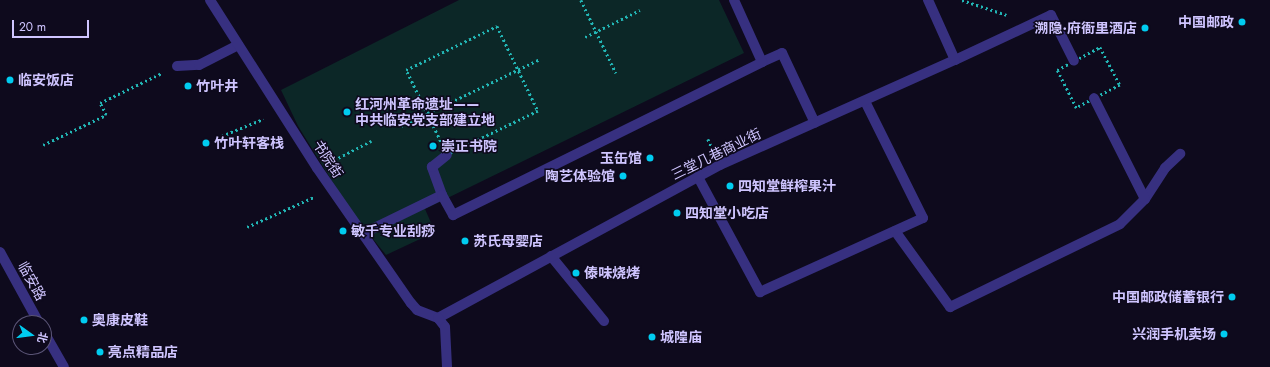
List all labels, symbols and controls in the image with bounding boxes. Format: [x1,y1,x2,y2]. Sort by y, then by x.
scale bar [14,12,91,38]
place label: 中国邮政 [1178,14,1234,30]
marker: 中国邮政 [1237,17,1247,27]
text: 20 m [19,18,46,36]
place label: 溯隐·府衙里酒店 [1034,20,1137,36]
marker: 溯隐·府衙里酒店 [1140,23,1150,33]
place label: 临安饭店 [18,72,74,88]
marker: 临安饭店 [5,75,15,85]
place label: 竹叶井 [196,78,238,94]
marker: 竹叶井 [183,81,193,91]
place label: 红河州革命遗址—— 中共临安党支部建立地 [355,96,495,128]
marker: 红河州革命遗址—— 中共临安党支部建立地 [342,107,352,117]
street label: 三堂几巷商业街 [668,125,764,183]
place label: 竹叶轩客栈 [214,135,284,151]
street label: 书院街 [310,137,346,181]
marker: 竹叶轩客栈 [201,138,211,148]
place label: 崇正书院 [441,138,497,154]
marker: 崇正书院 [428,141,438,151]
place label: 玉缶馆 [600,150,642,166]
marker: 玉缶馆 [645,153,655,163]
place label: 陶艺体验馆 [545,168,615,184]
marker: 陶艺体验馆 [618,171,628,181]
place label: 四知堂鲜榨果汁 [738,178,836,194]
marker: 四知堂鲜榨果汁 [725,181,735,191]
place label: 四知堂小吃店 [685,205,769,221]
marker: 四知堂小吃店 [672,208,682,218]
place label: 敏千专业刮痧 [351,223,435,239]
marker: 敏千专业刮痧 [338,226,348,236]
place label: 苏氏母婴店 [473,233,543,249]
marker: 苏氏母婴店 [460,236,470,246]
street label: 临安路 [14,259,50,303]
place label: 傣味烧烤 [584,265,640,281]
marker: 傣味烧烤 [571,268,581,278]
place label: 中国邮政储蓄银行 [1112,289,1224,305]
marker: 中国邮政储蓄银行 [1227,292,1237,302]
place label: 奥康皮鞋 [92,312,148,328]
north arrow [12,315,52,355]
marker: 奥康皮鞋 [79,315,89,325]
place label: 兴润手机卖场 [1132,326,1216,342]
place label: 城隍庙 [660,329,702,345]
marker: 兴润手机卖场 [1219,329,1229,339]
text: 北 [34,330,52,345]
marker: 城隍庙 [647,332,657,342]
place label: 亮点精品店 [108,344,178,360]
marker: 亮点精品店 [95,347,105,357]

